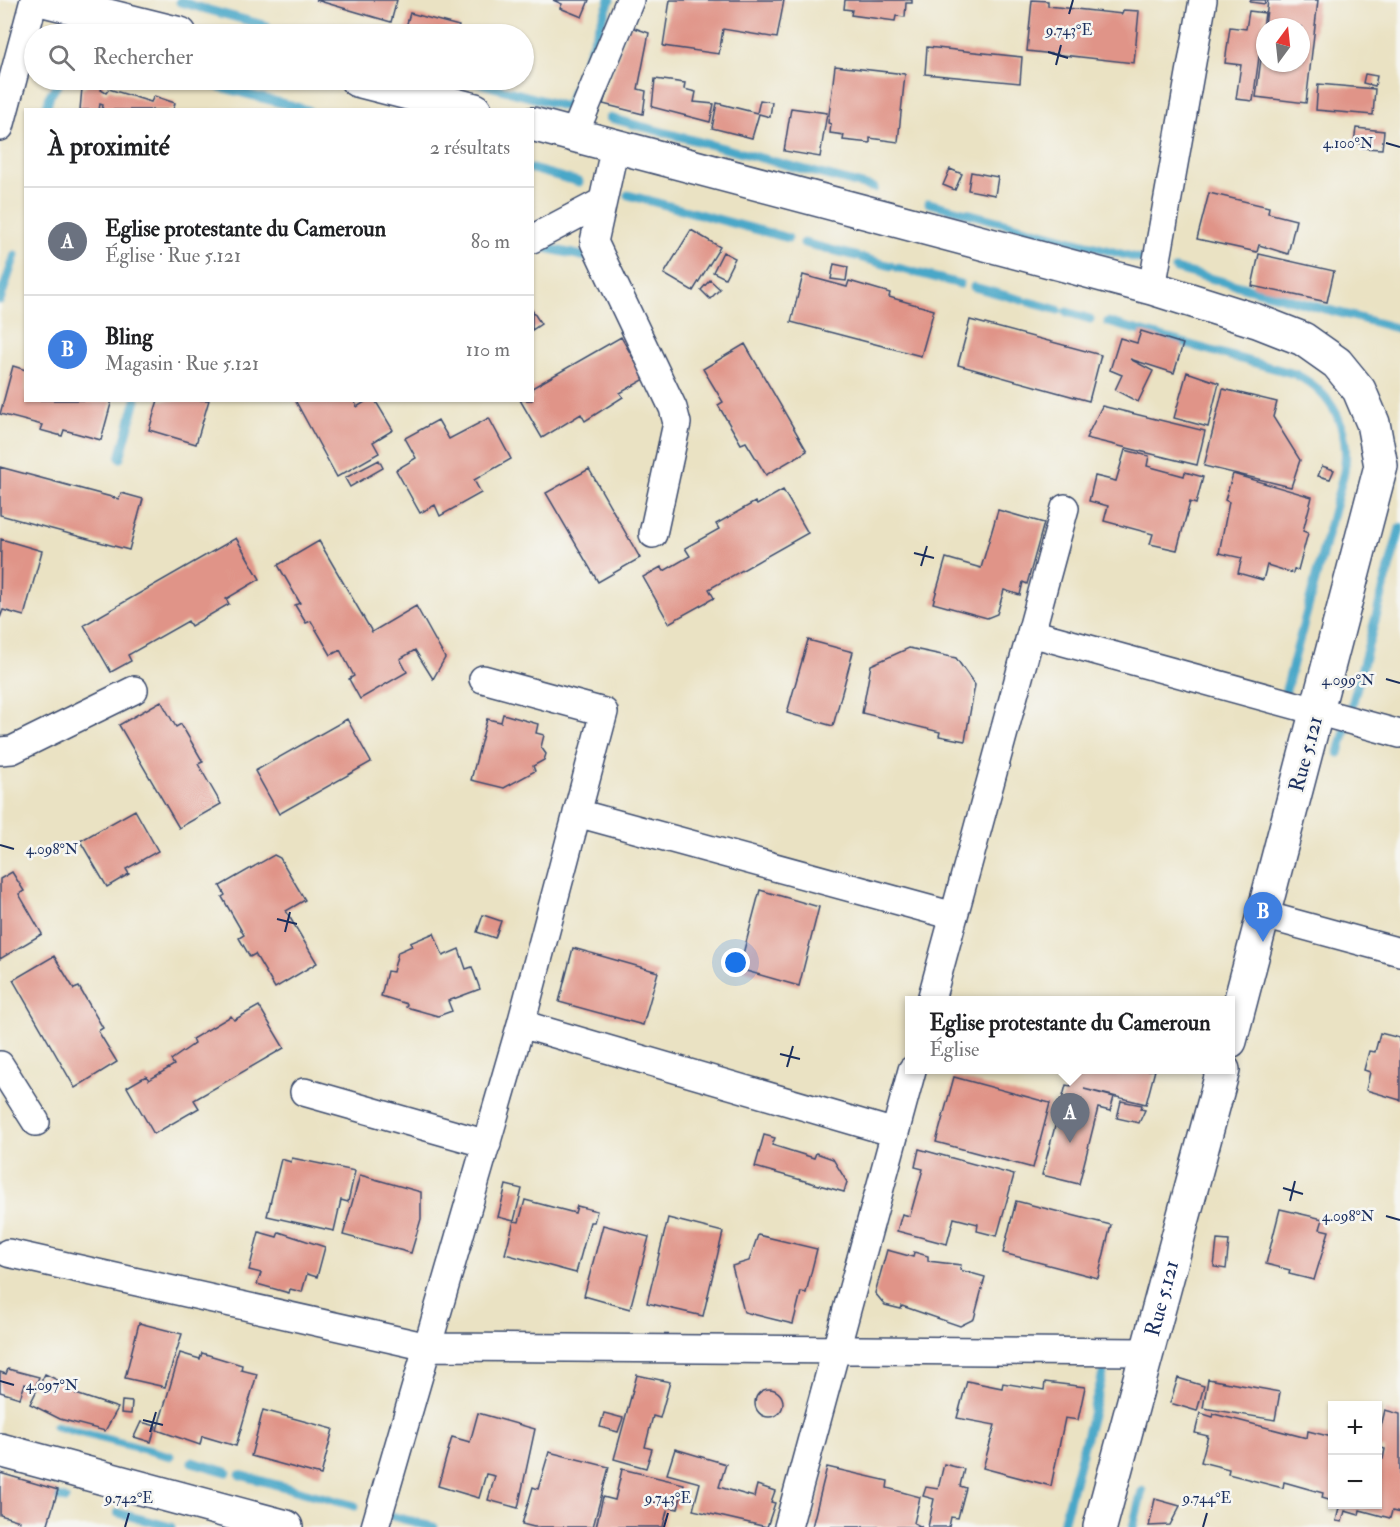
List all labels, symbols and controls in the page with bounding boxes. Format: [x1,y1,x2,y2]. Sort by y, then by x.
north arrow [1256,18,1310,72]
text: 9.743°E [1045,21,1092,40]
search box [24,24,534,90]
icon: search [45,41,78,74]
text: Rechercher [93,43,193,71]
text: À proximité [48,131,170,163]
text: 4.100°N [1323,134,1374,153]
text: 2 résultats [430,135,510,160]
text: Eglise protestante du Cameroun [105,215,386,243]
text: A [61,229,74,254]
text: 80 m [471,229,510,254]
text: Église · Rue 5.121 [105,243,241,268]
text: Bling [105,323,153,351]
text: B [61,337,74,362]
text: 110 m [466,337,510,362]
text: Magasin · Rue 5.121 [105,351,259,376]
text: 4.099°N [1321,671,1375,690]
street label: Rue 5.121 [1283,713,1329,795]
text: 4.098°N [26,840,79,859]
pin: B [1244,892,1282,942]
your location [721,948,750,977]
popup [905,996,1235,1074]
text: Eglise protestante du Cameroun [929,1009,1211,1037]
text: Église [929,1037,979,1062]
pin: A [1050,1094,1090,1143]
text: 4.098°N [1322,1207,1375,1226]
street label: Rue 5.121 [1138,1257,1185,1339]
text: 4.097°N [26,1376,79,1395]
map controls [1328,1401,1382,1509]
button: + [1328,1401,1382,1455]
button: − [1328,1455,1382,1509]
text: 9.742°E [104,1489,153,1508]
text: 9.743°E [644,1489,691,1508]
text: 9.744°E [1182,1489,1232,1508]

